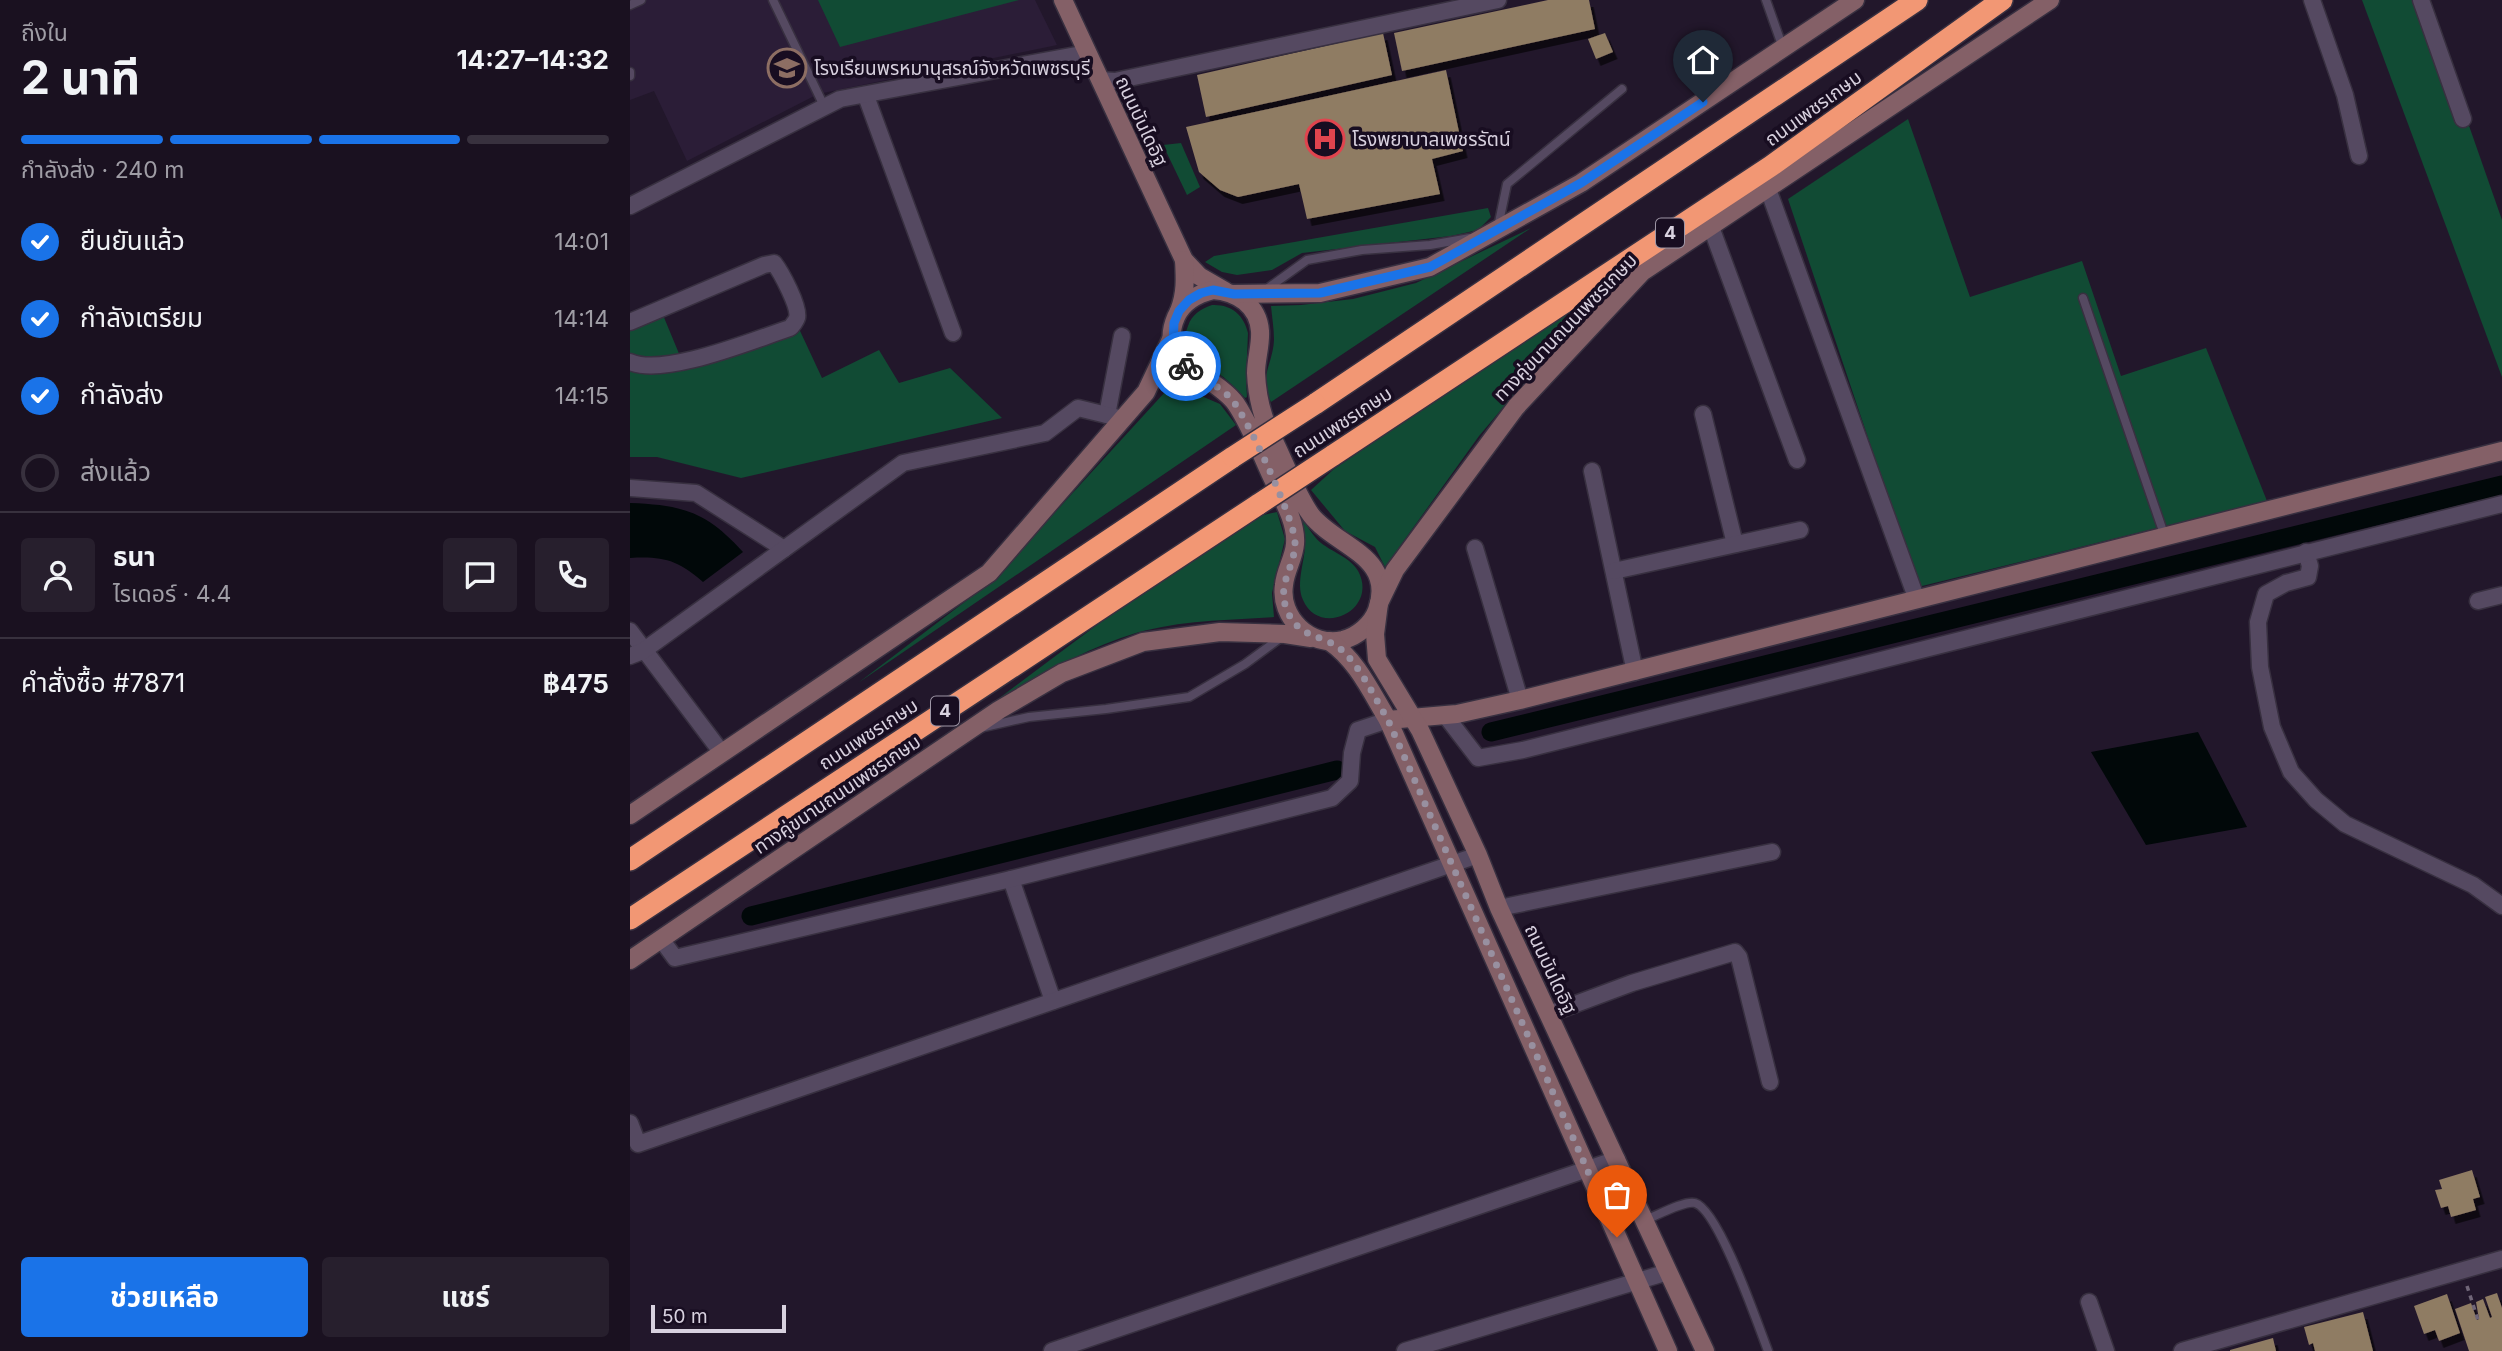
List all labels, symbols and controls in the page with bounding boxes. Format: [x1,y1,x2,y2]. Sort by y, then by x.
text: ถึงใน [21,19,68,47]
pin [1673,30,1733,102]
icon: home [1684,41,1722,79]
text: 14:27–14:32 [456,44,609,75]
school or university icon: โรงเรียนพรหมานุสรณ์จังหวัดเพชรบุรี [766,47,808,89]
text: 2 นาที [21,49,140,105]
place label: โรงเรียนพรหมานุสรณ์จังหวัดเพชรบุรี [814,57,1090,80]
street label: ถนนเพชรเกษม [1761,66,1866,151]
street label: ถนนบันไดอิฐ [1111,73,1172,170]
hospital icon: โรงพยาบาลเพชรรัตน์ [1304,118,1346,160]
place label: โรงพยาบาลเพชรรัตน์ [1352,128,1511,151]
text: กำลังส่ง · 240 m [21,156,184,184]
road number: 4 [1656,218,1684,247]
icon: check [21,223,59,261]
text: ยืนยันแล้ว [80,225,185,256]
text: 14:01 [554,228,609,256]
street label: ทางคู่ขนานถนนเพชรเกษม [1489,249,1643,407]
icon: check [21,300,59,338]
text: กำลังเตรียม [80,302,203,333]
text: 14:14 [554,305,609,333]
courier [1151,331,1221,401]
icon: bike [1167,347,1205,385]
icon: check [21,377,59,415]
text: กำลังส่ง [80,379,164,410]
text: 14:15 [555,382,609,410]
street label: ถนนเพชรเกษม [1288,382,1396,463]
text: ส่งแล้ว [80,456,151,487]
button: person [21,538,95,612]
button: chat [443,538,517,612]
button: phone [535,538,609,612]
text: ธนา [113,541,156,572]
text: ไรเดอร์ · 4.4 [113,580,231,608]
text: คำสั่งซื้อ #7871 [21,667,185,698]
text: ฿475 [543,668,609,699]
street label: ถนนเพชรเกษม [814,694,922,775]
road number: 4 [931,696,959,726]
street label: ทางคู่ขนานถนนเพชรเกษม [749,730,926,860]
street label: ถนนบันไดอิฐ [1520,921,1581,1018]
pin [1587,1165,1647,1237]
icon: bag [1598,1176,1636,1214]
button: ช่วยเหลือ [21,1257,308,1337]
button: แชร์ [322,1257,609,1337]
scale bar [651,1302,786,1334]
text: 50 m [662,1305,708,1328]

